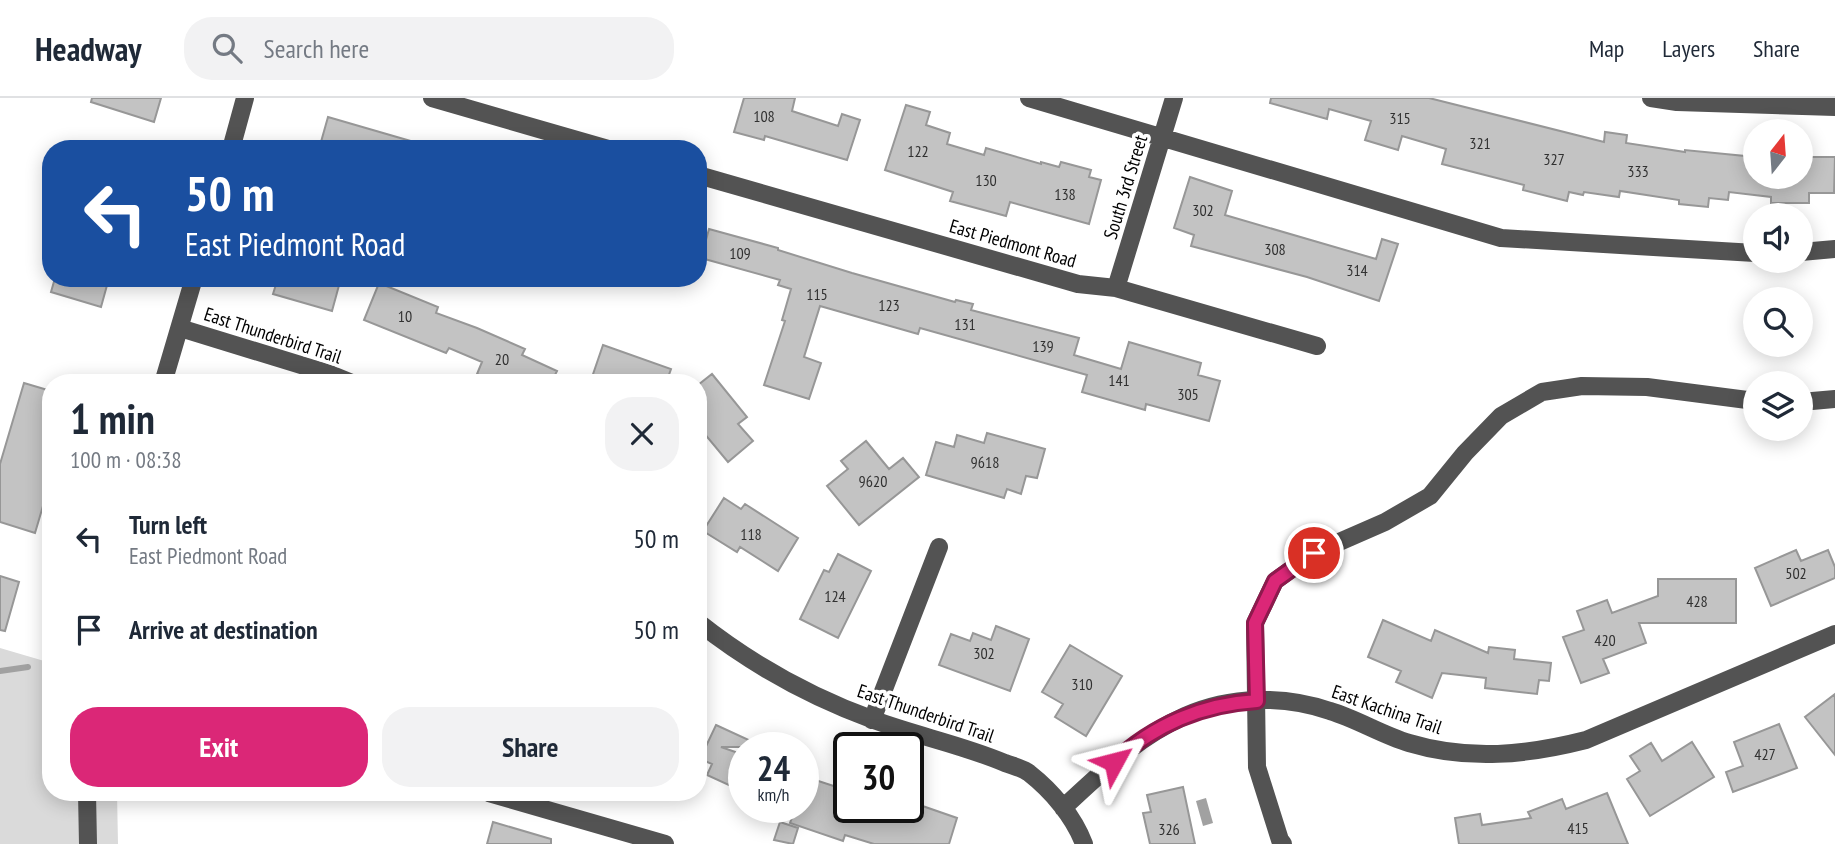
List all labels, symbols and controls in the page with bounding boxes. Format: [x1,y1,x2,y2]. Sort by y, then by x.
search box [184,17,674,80]
text: Headway [35,27,142,70]
icon: search [208,29,246,67]
text: Search here [264,32,369,65]
text: Map [1589,33,1624,64]
text: Layers [1662,33,1715,64]
text: Share [1753,33,1800,64]
house number: 108 [753,106,775,126]
house number: 315 [1389,108,1411,128]
north arrow [1743,119,1813,189]
map controls [1743,119,1813,441]
street label: South 3rd Street [1098,131,1152,242]
house number: 321 [1469,133,1491,153]
house number: 122 [907,141,929,161]
house number: 327 [1543,149,1565,169]
text: 50 m [185,161,274,225]
house number: 333 [1627,161,1649,181]
icon: left [70,168,161,259]
house number: 130 [975,170,997,190]
house number: 138 [1054,184,1076,204]
house number: 302 [1192,200,1214,220]
button: sound [1743,203,1813,273]
street label: East Piedmont Road [947,213,1079,273]
text: East Piedmont Road [185,223,405,265]
house number: 308 [1264,239,1286,259]
house number: 109 [729,243,751,263]
house number: 314 [1346,260,1368,280]
house number: 115 [806,284,828,304]
button: search [1743,287,1813,357]
house number: 123 [878,295,900,315]
street label: East Thunderbird Trail [201,301,345,369]
house number: 10 [398,306,412,326]
house number: 131 [954,314,976,334]
house number: 139 [1032,336,1054,356]
house number: 20 [495,349,509,369]
house number: 141 [1108,370,1130,390]
button: layers [1743,371,1813,441]
house number: 305 [1177,384,1199,404]
text: 1 min [70,391,155,446]
button: close [605,397,679,471]
text: 100 m · 08:38 [70,445,182,474]
house number: 9618 [971,452,999,472]
house number: 9620 [859,471,887,491]
text: Turn left [129,508,207,541]
icon: left [70,520,108,558]
text: 50 m [633,522,679,555]
pin [1284,523,1344,583]
house number: 118 [740,524,762,544]
icon: arrive [1295,534,1333,572]
text: East Piedmont Road [129,541,287,570]
house number: 502 [1785,563,1807,583]
house number: 124 [824,586,846,606]
house number: 428 [1686,591,1708,611]
icon: arrive [70,611,108,649]
text: Arrive at destination [129,613,318,646]
text: 50 m [633,613,679,646]
house number: 420 [1594,630,1616,650]
house number: 302 [973,643,995,663]
house number: 310 [1071,674,1093,694]
street label: East Thunderbird Trail [854,678,998,748]
street label: East Kachina Trail [1329,679,1446,739]
button: Exit [70,707,368,787]
button: Share [382,707,679,787]
position arrow [1077,725,1151,799]
speed limit sign: 30 [833,732,924,823]
house number: 427 [1754,744,1776,764]
text: 24 [757,745,790,791]
text: km/h [758,783,789,806]
house number: 415 [1567,818,1589,838]
house number: 326 [1158,819,1180,839]

